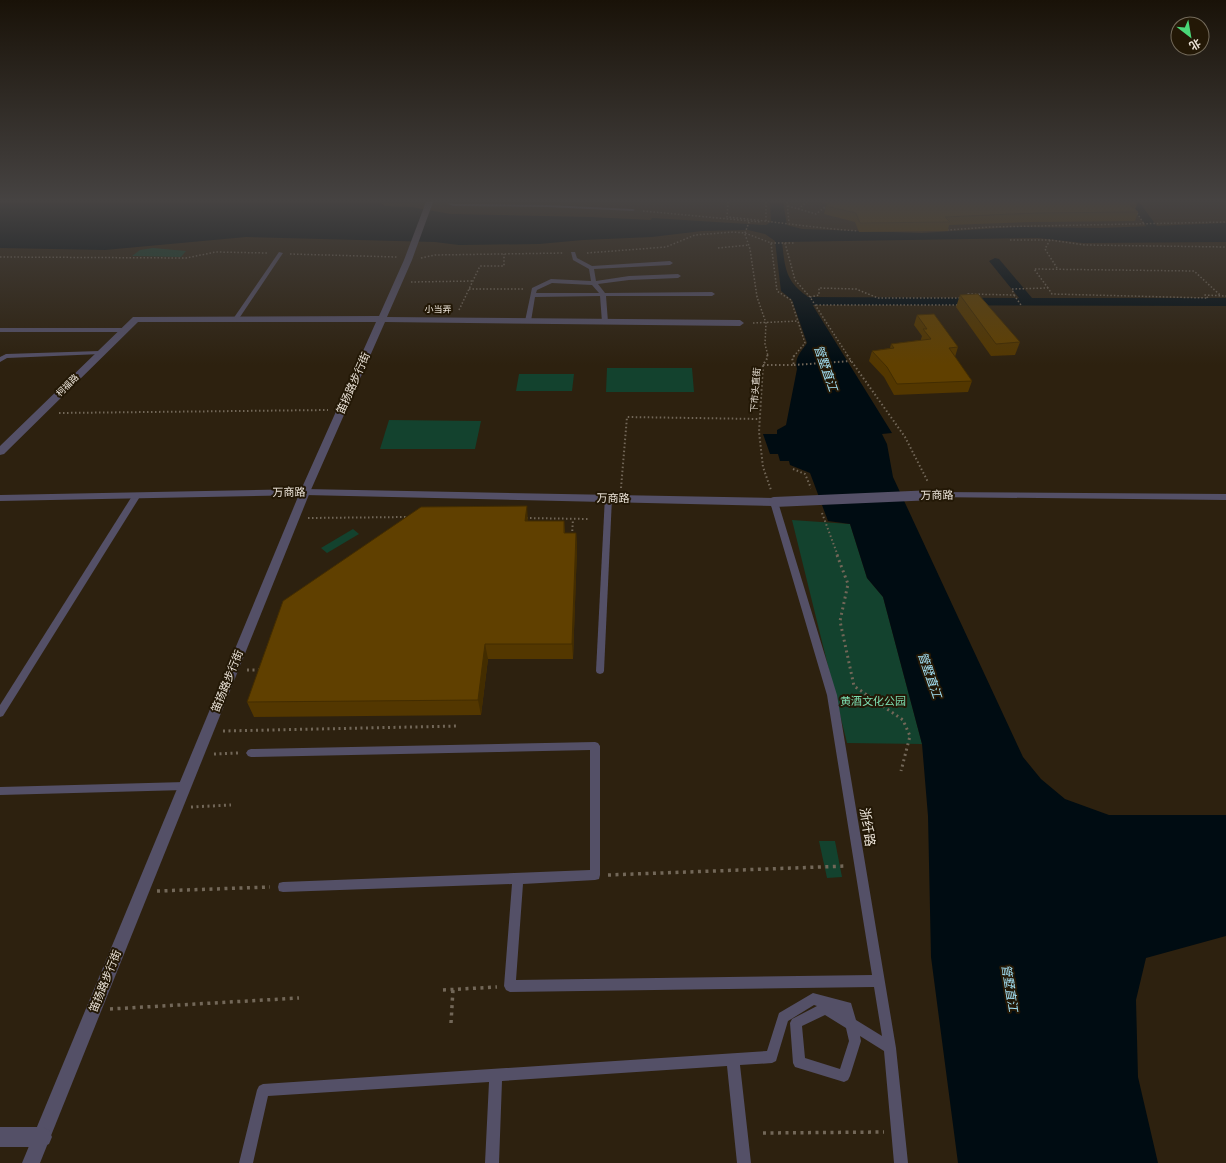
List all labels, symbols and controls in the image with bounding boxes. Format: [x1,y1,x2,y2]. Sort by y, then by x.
north arrow [1170,16,1210,56]
text: 北 [1186,35,1204,54]
street label: 小当弄 [424,302,452,316]
water label: 管墅直江 [809,342,843,396]
street label: 笛扬路步行街 [332,350,374,416]
street label: 下市头直街 [747,367,763,413]
street label: 柯福路 [53,371,81,399]
street label: 万商路 [272,484,306,500]
street label: 万商路 [920,487,954,503]
street label: 万商路 [596,490,630,506]
street label: 笛扬路步行街 [207,647,247,715]
water label: 管墅直江 [913,649,947,703]
park label: 黄酒文化公园 [840,693,906,709]
street label: 浙纤路 [855,806,881,848]
street label: 笛扬路步行街 [85,947,125,1015]
water label: 管墅直江 [997,963,1023,1015]

